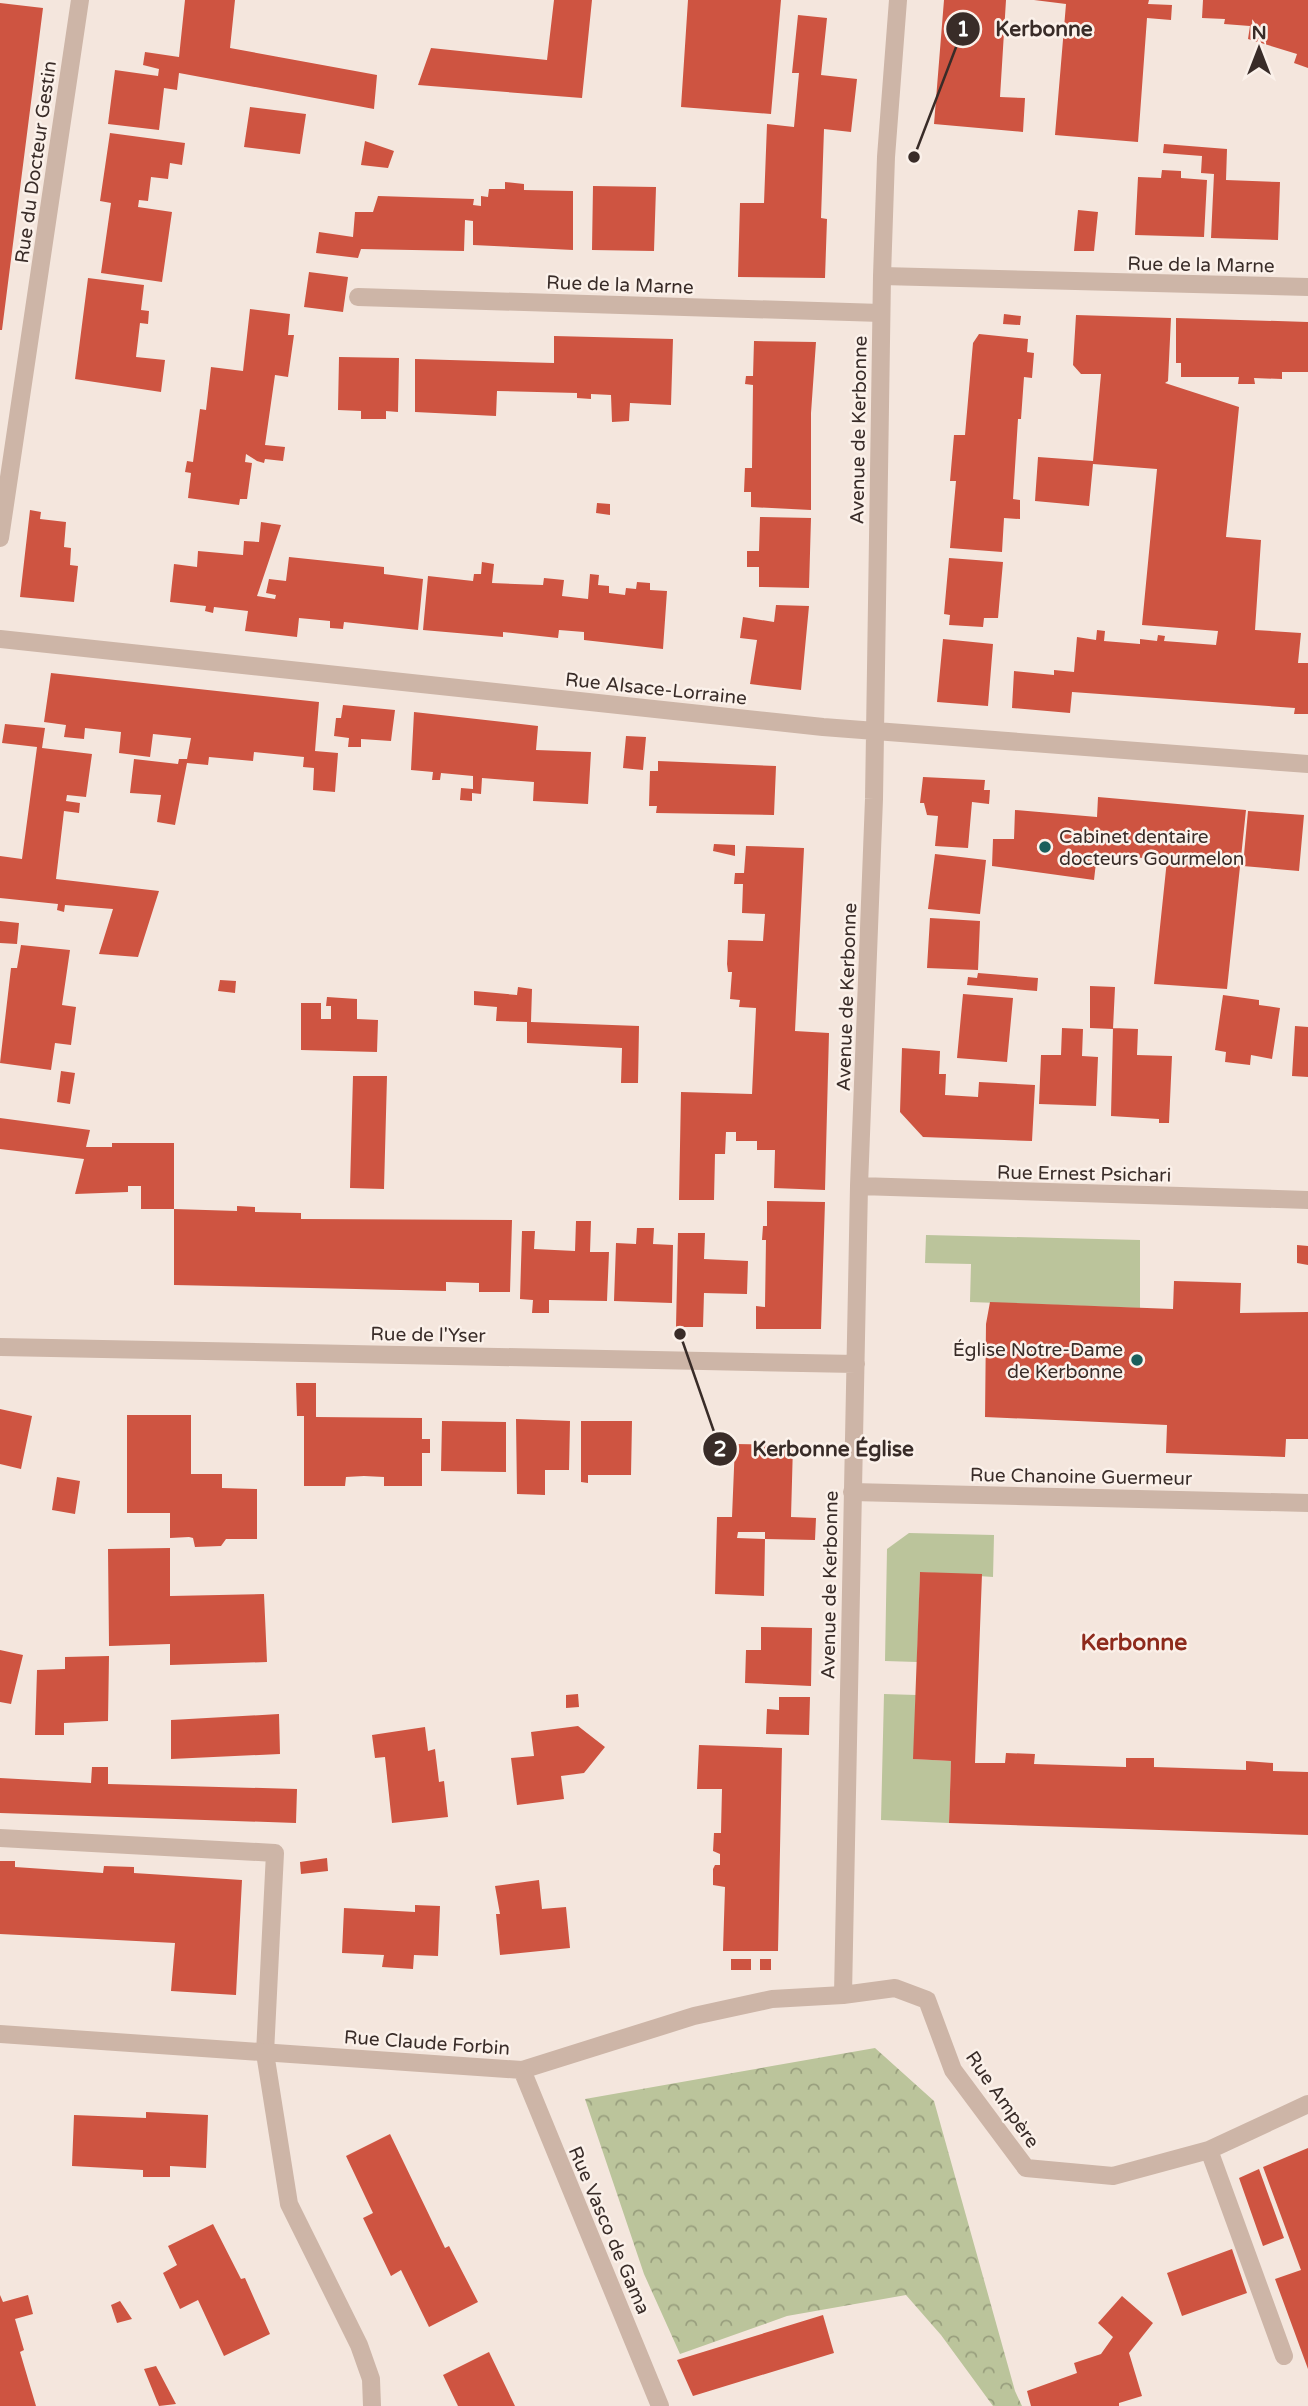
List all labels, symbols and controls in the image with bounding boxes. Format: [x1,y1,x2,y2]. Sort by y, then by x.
callout: Kerbonne [946,8,1106,50]
north arrow [1224,14,1294,84]
text: 1 [956,17,970,42]
text: Kerbonne [995,17,1093,42]
text: N [1251,22,1267,44]
street label: Rue du Docteur Gestin [11,59,61,265]
street label: Rue de la Marne [1127,253,1275,277]
street label: Rue de la Marne [546,271,694,299]
street label: Avenue de Kerbonne [846,335,872,525]
street label: Rue Alsace-Lorraine [564,669,748,709]
place label: Cabinet dentaire docteurs Gourmelon [1059,826,1244,870]
marker: Cabinet dentaire docteurs Gourmelon [1037,839,1053,855]
street label: Avenue de Kerbonne [833,902,861,1092]
street label: Rue Ernest Psichari [997,1161,1171,1187]
street label: Rue de l'Yser [370,1323,486,1347]
place label: Église Notre-Dame de Kerbonne [953,1339,1123,1383]
marker: Église Notre-Dame de Kerbonne [1129,1352,1145,1368]
callout: Kerbonne Église [703,1428,928,1470]
text: Kerbonne Église [752,1436,914,1462]
text: 2 [713,1437,727,1462]
street label: Rue Chanoine Guermeur [970,1464,1193,1490]
street label: Avenue de Kerbonne [817,1490,843,1680]
district label: Kerbonne [1081,1629,1187,1657]
street label: Rue Claude Forbin [343,2026,511,2060]
street label: Rue Ampère [961,2047,1044,2152]
street label: Rue Vasco de Gama [564,2143,654,2318]

